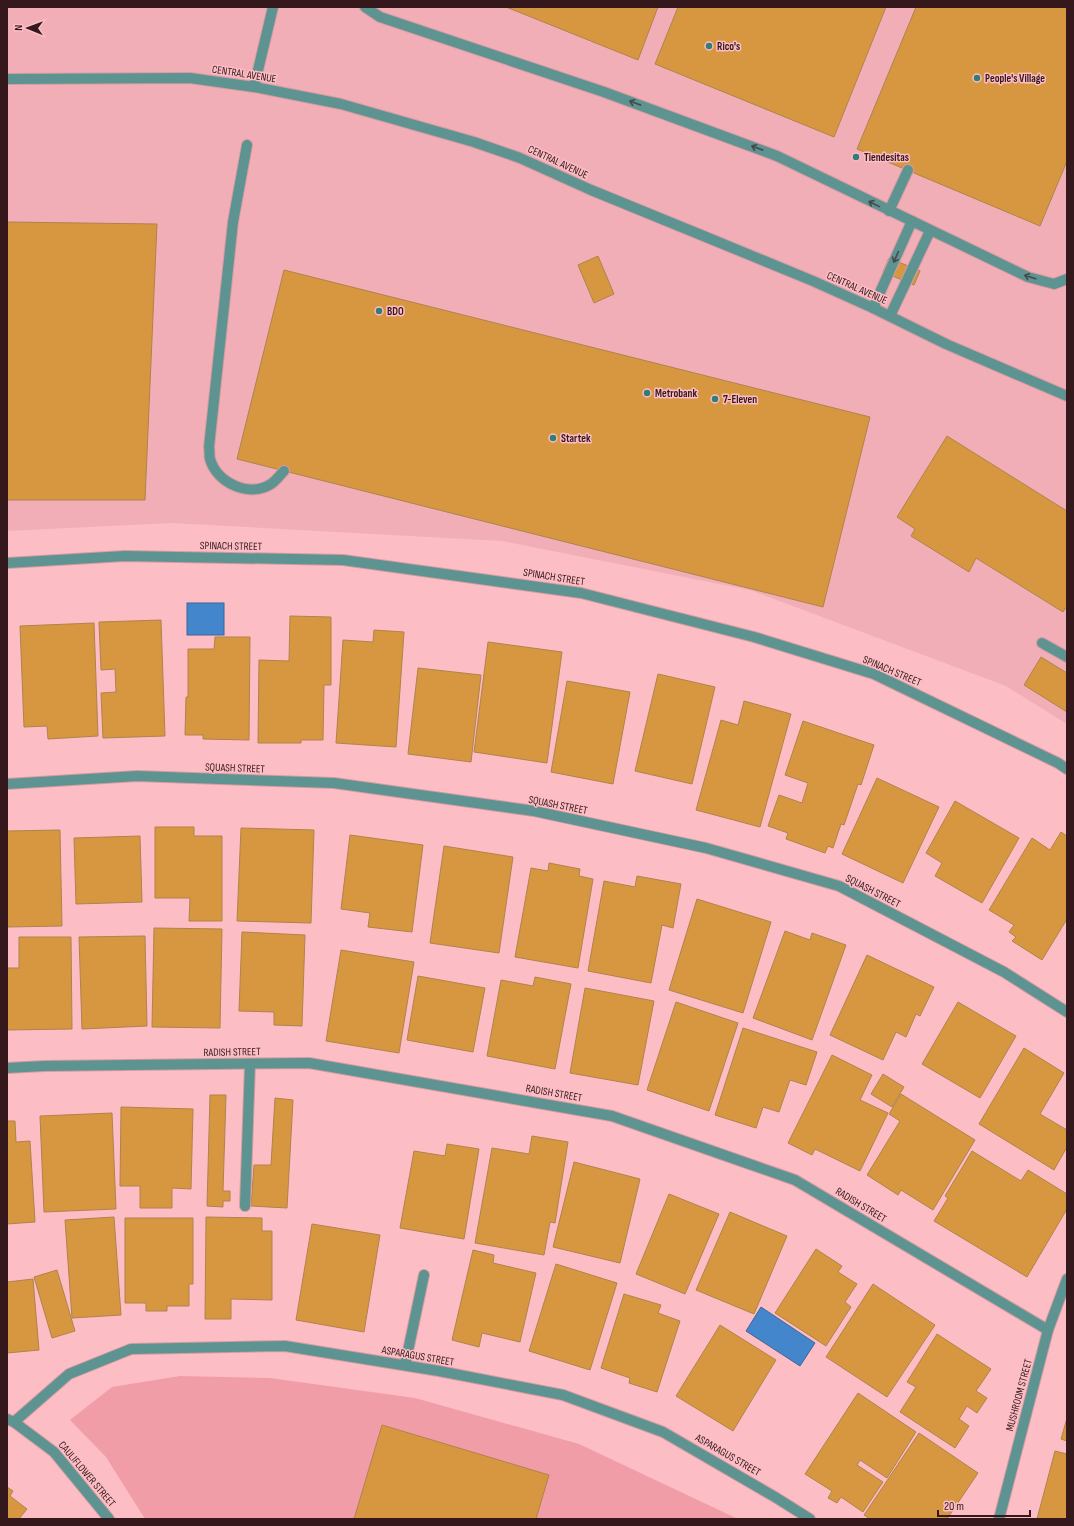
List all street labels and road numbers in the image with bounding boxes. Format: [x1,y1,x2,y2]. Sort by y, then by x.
street label: CENTRAL AVENUE [211,63,277,85]
street label: CENTRAL AVENUE [526,142,590,182]
street label: CENTRAL AVENUE [825,269,889,307]
street label: SPINACH STREET [200,539,263,553]
street label: SPINACH STREET [522,566,586,588]
street label: SPINACH STREET [861,653,924,689]
street label: SQUASH STREET [205,760,266,776]
street label: SQUASH STREET [527,793,589,817]
street label: SQUASH STREET [843,872,903,911]
street label: RADISH STREET [203,1045,261,1059]
street label: RADISH STREET [525,1082,584,1104]
street label: RADISH STREET [833,1185,889,1226]
street label: ASPARAGUS STREET [380,1343,456,1369]
street label: MUSHROOM STREET [1003,1357,1035,1432]
street label: ASPARAGUS STREET [692,1431,763,1479]
street label: CAULIFLOWER STREET [56,1439,119,1510]

